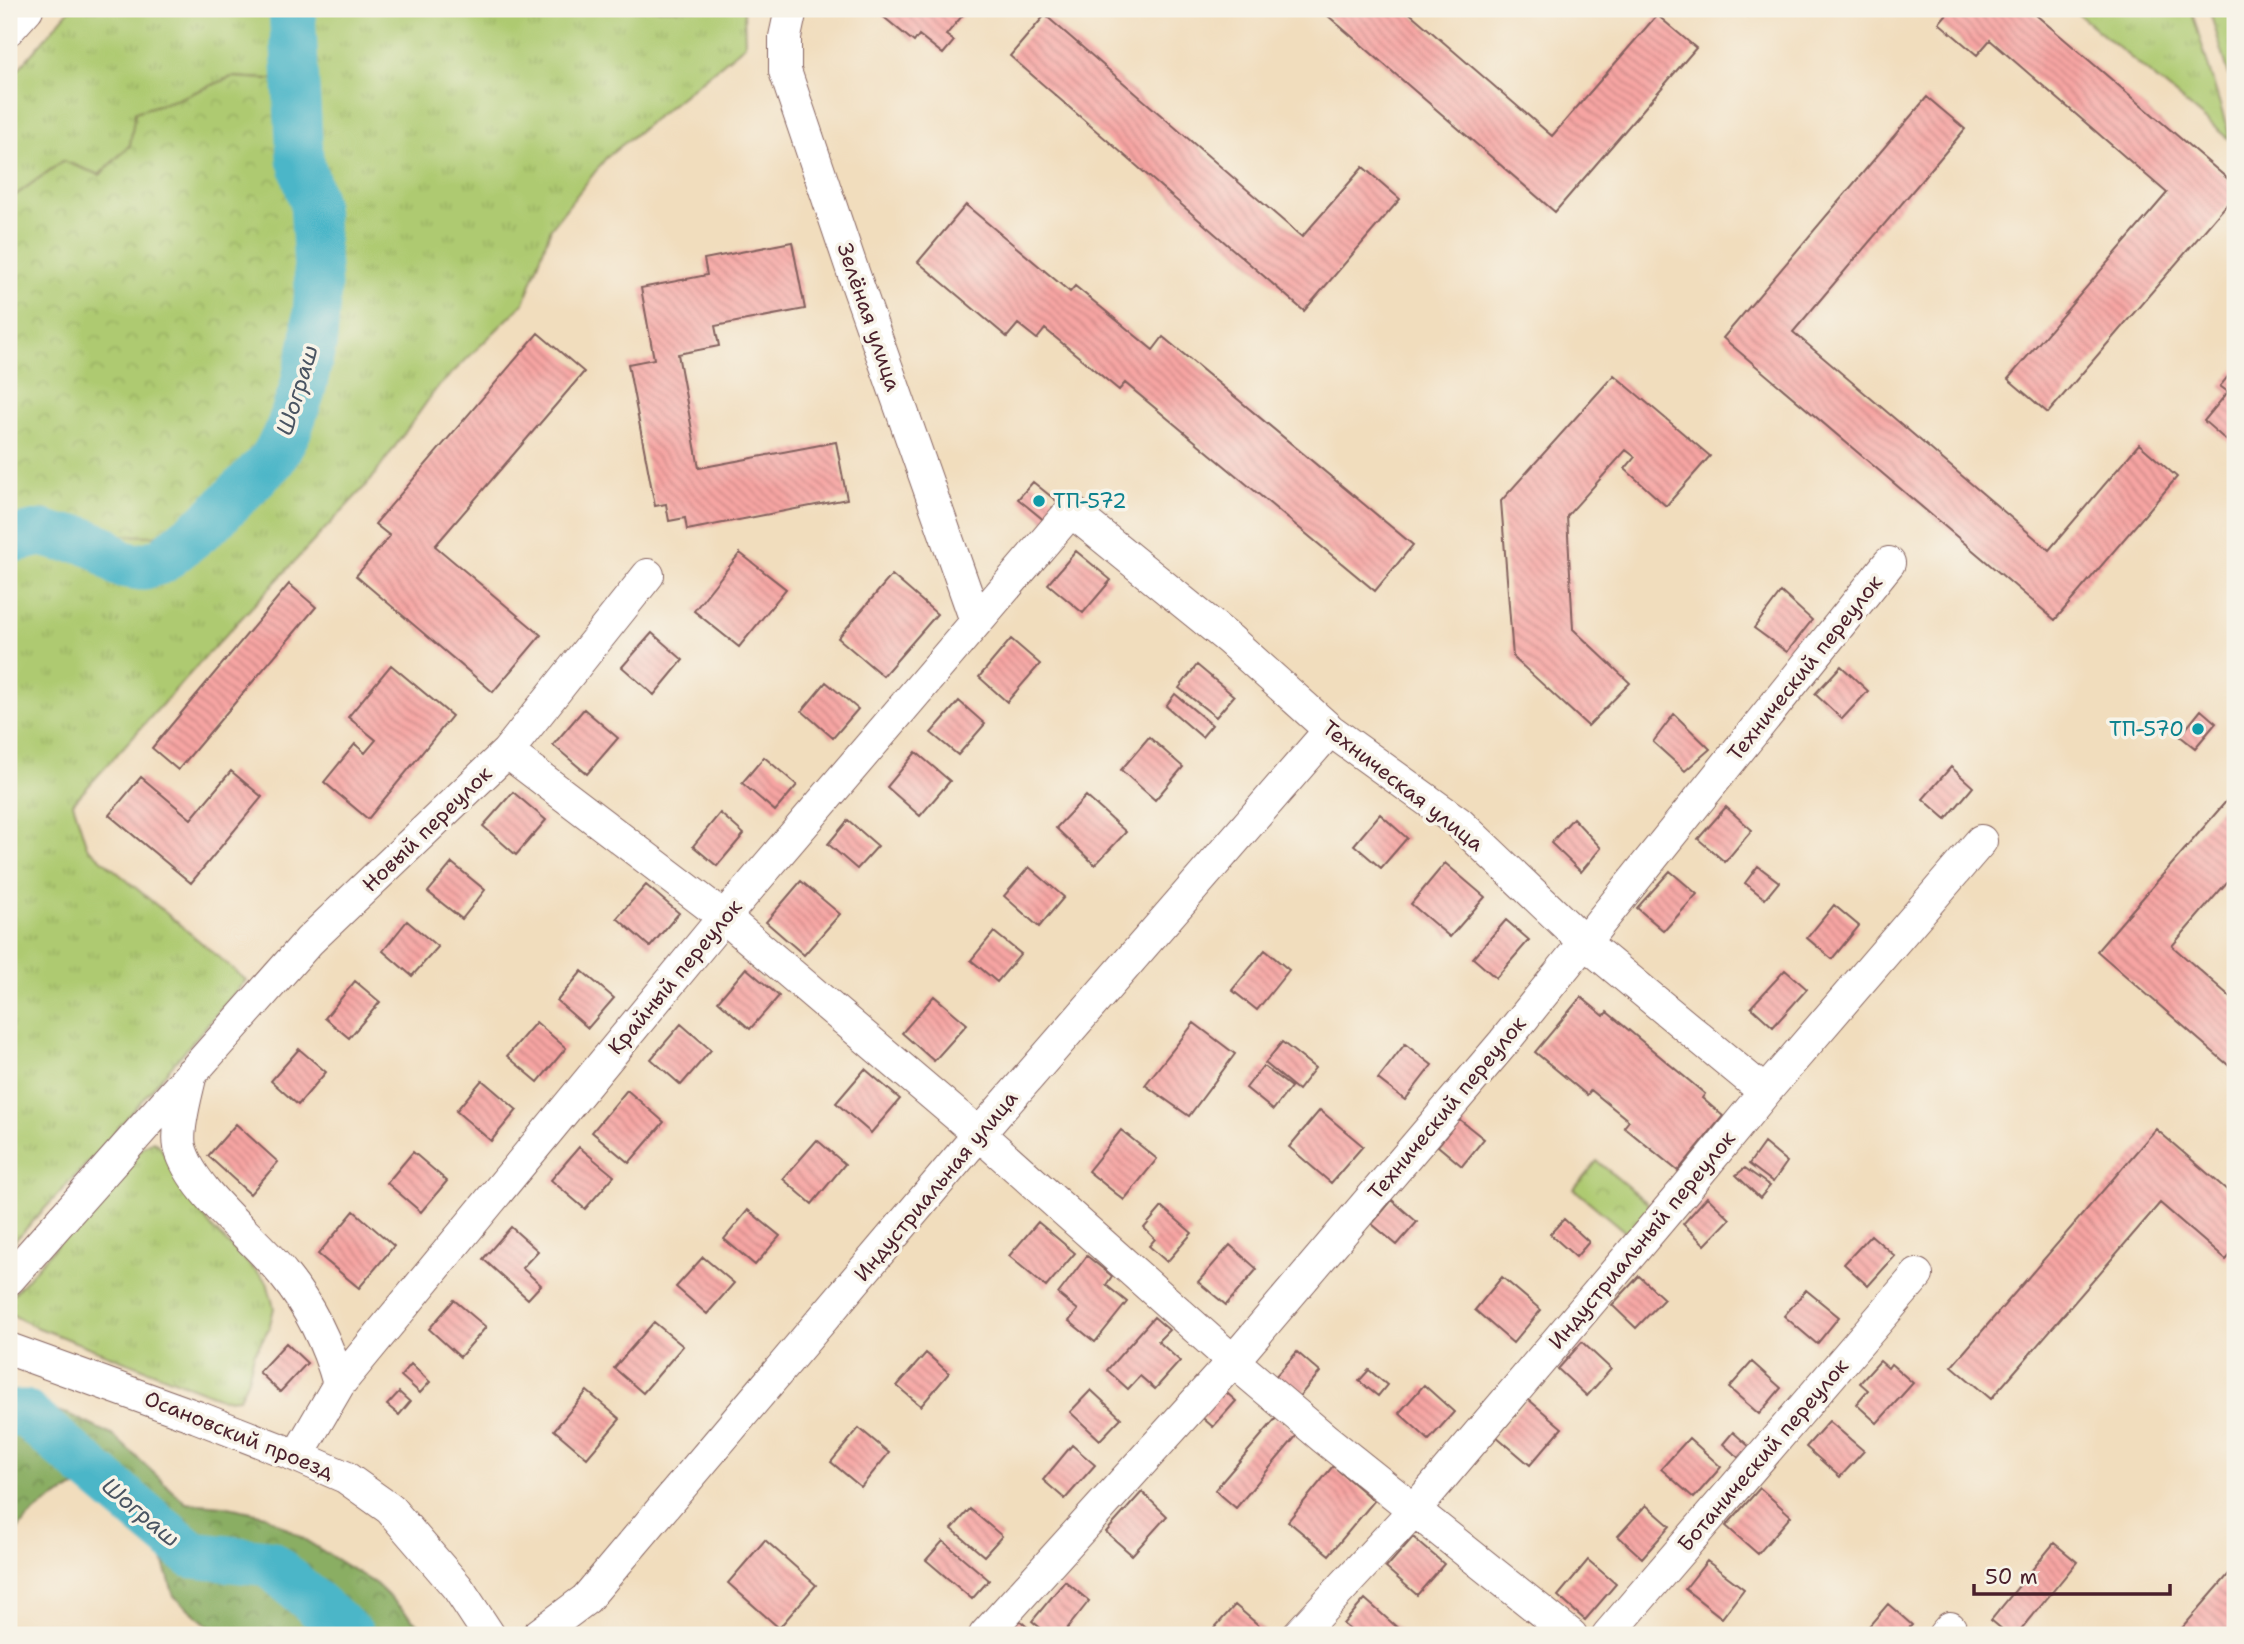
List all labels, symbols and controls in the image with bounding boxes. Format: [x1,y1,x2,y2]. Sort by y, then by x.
street label: Зелёная улица [831,239,907,395]
water label: Шограш [269,341,325,439]
place label: ТП-572 [1053,487,1127,515]
marker: ТП-572 [1031,493,1047,509]
street label: Технический переулок [1721,569,1889,767]
street label: Техническая улица [1316,714,1490,858]
place label: ТП-570 [2109,715,2184,743]
marker: ТП-570 [2190,721,2206,737]
street label: Новый переулок [356,760,498,898]
street label: Крайный переулок [602,893,748,1061]
street label: Технический переулок [1362,1010,1532,1206]
street label: Индустриальная улица [848,1085,1024,1287]
street label: Индустриальный переулок [1542,1125,1742,1355]
street label: Ботанический переулок [1671,1353,1855,1557]
street label: Осановский проезд [140,1384,338,1486]
water label: Шограш [96,1471,186,1553]
scale bar [1974,1553,2170,1597]
text: 50 m [1985,1563,2038,1591]

